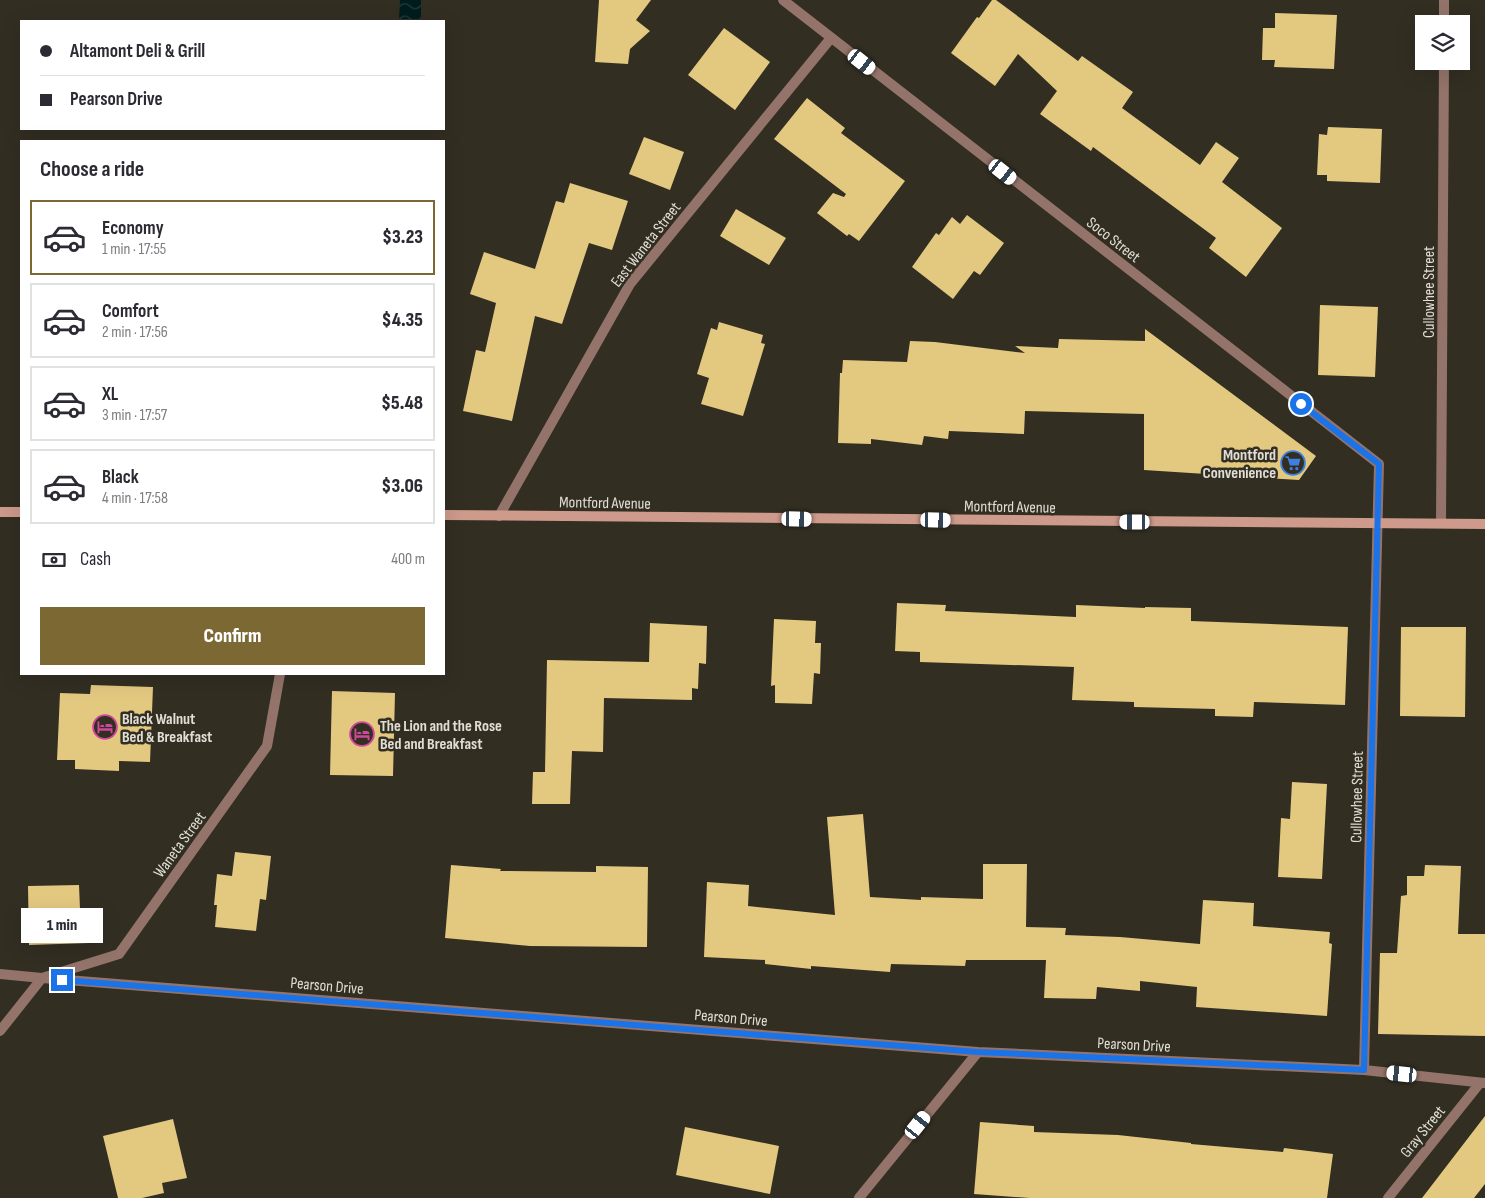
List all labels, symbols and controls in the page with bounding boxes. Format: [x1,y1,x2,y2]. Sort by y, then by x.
map controls [1415,15,1470,70]
button: layers [1415,15,1470,70]
text: Altamont Deli & Grill [70,40,205,63]
car [845,47,878,77]
text: Pearson Drive [70,88,163,111]
text: Choose a ride [40,156,144,183]
car [986,157,1019,187]
street label: East Waneta Street [607,199,685,291]
street label: Soco Street [1082,213,1144,267]
icon: car [42,215,87,260]
text: Economy [102,217,164,240]
text: $3.23 [382,226,423,249]
text: 1 min · 17:55 [102,240,166,259]
street label: Cullowhee Street [1420,246,1439,338]
icon: car [42,298,87,343]
text: Comfort [102,300,159,323]
text: $4.35 [382,309,423,332]
text: 2 min · 17:56 [102,323,168,342]
icon: car [42,381,87,426]
text: XL [102,383,118,406]
text: $5.48 [381,392,423,415]
route start [1290,393,1312,415]
text: 3 min · 17:57 [102,406,167,425]
place label: Montford Convenience [1203,446,1276,483]
supermarket icon: Montford Convenience [1280,450,1306,476]
icon: car [42,464,87,509]
text: Black [102,466,139,489]
text: $3.06 [382,475,423,498]
text: 4 min · 17:58 [102,489,168,508]
street label: Montford Avenue [559,493,651,514]
street label: Montford Avenue [964,497,1056,518]
car [781,511,812,527]
car [920,512,951,528]
car [1120,515,1150,530]
icon: cash [40,546,68,574]
text: Cash [80,548,111,571]
text: 400 m [391,550,425,569]
button: Confirm [40,607,425,665]
place label: Black Walnut Bed & Breakfast [122,710,212,747]
hotel icon: Black Walnut Bed & Breakfast [92,714,118,740]
place label: The Lion and the Rose Bed and Breakfast [380,717,502,754]
hotel icon: The Lion and the Rose Bed and Breakfast [349,721,375,747]
street label: Cullowhee Street [1347,751,1368,843]
street label: Waneta Street [150,808,210,881]
callout: 1 min [21,908,103,942]
text: 1 min [47,916,77,935]
route end [51,969,73,991]
street label: Pearson Drive [289,974,364,999]
street label: Pearson Drive [693,1006,768,1031]
street label: Pearson Drive [1097,1034,1171,1057]
car [1386,1065,1417,1083]
street label: Gray Street [1397,1102,1450,1162]
car [902,1109,933,1141]

